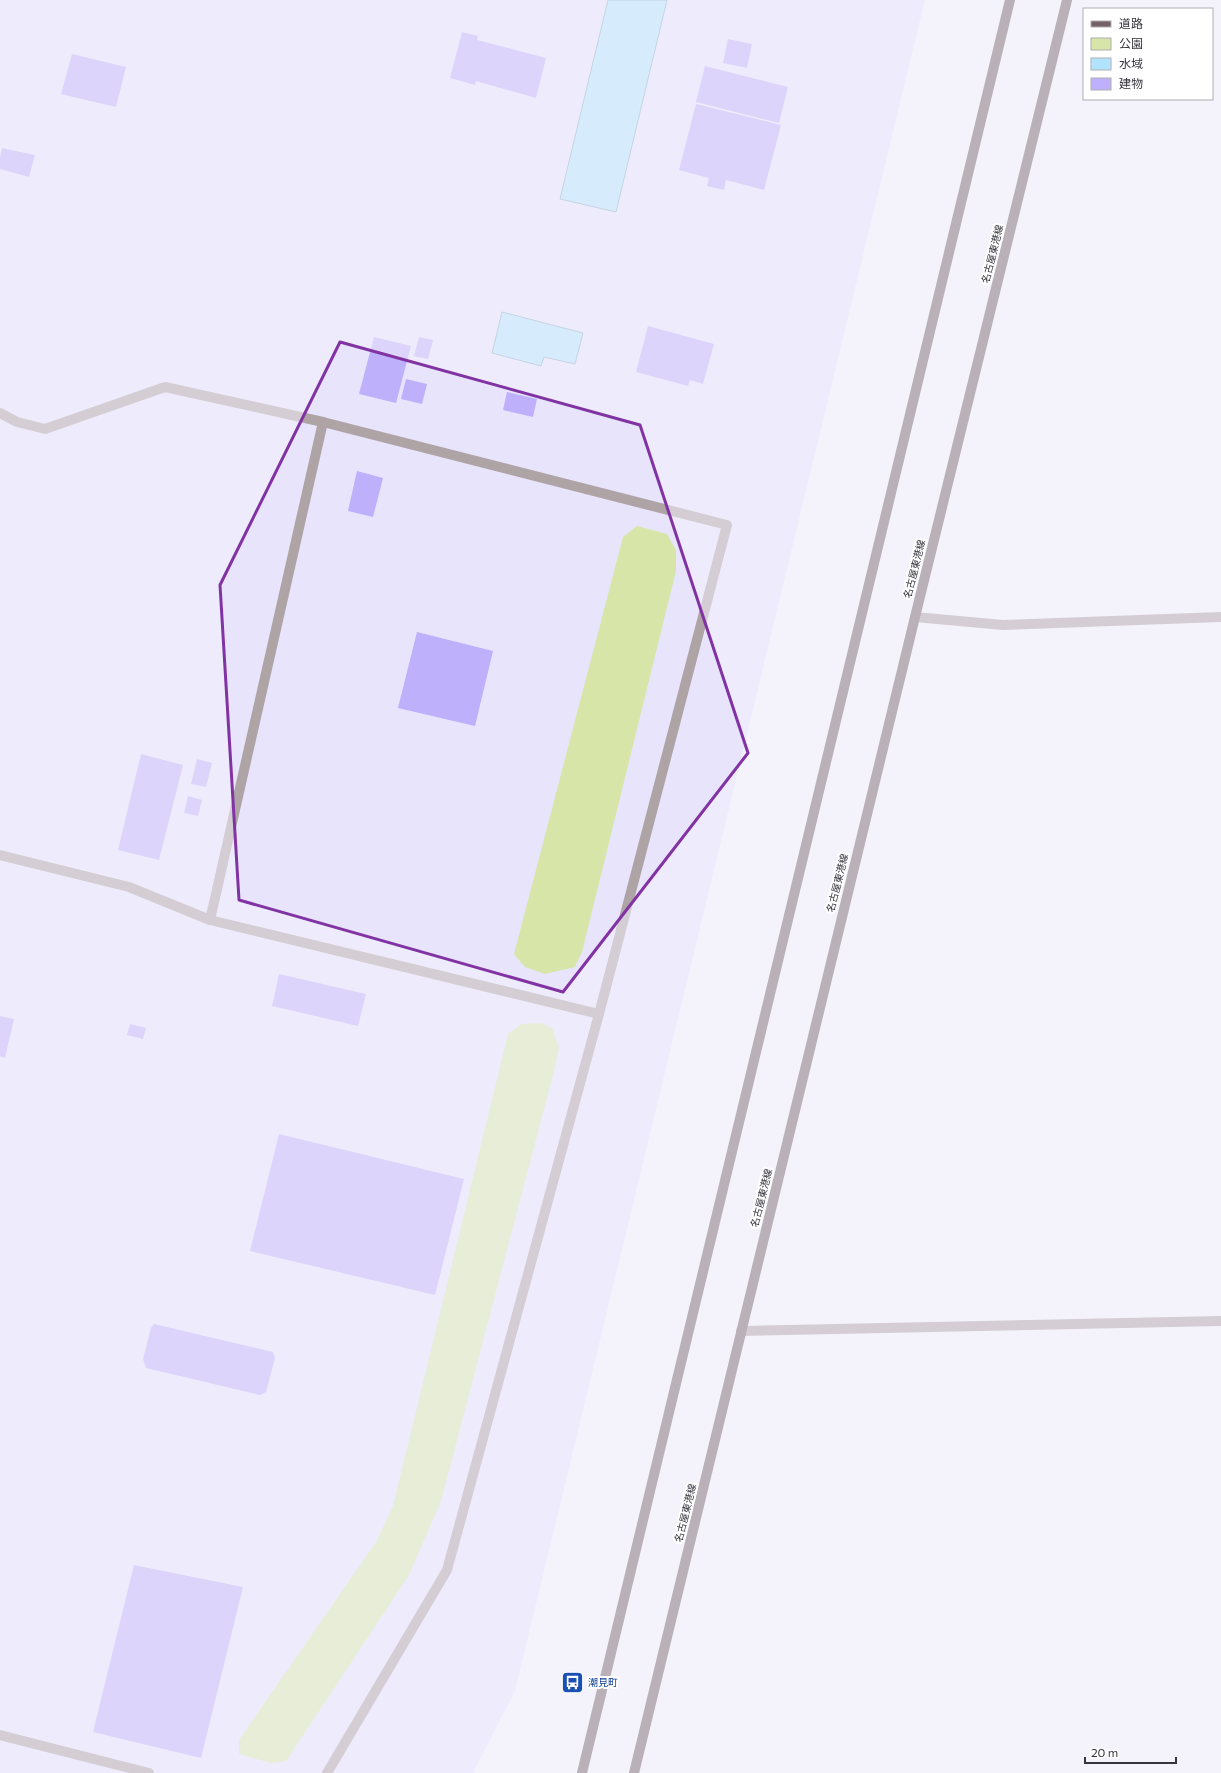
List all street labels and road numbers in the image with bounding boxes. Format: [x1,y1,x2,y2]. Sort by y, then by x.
street label: 名古屋東港線 [979,223,1005,285]
street label: 名古屋東港線 [901,538,927,600]
street label: 名古屋東港線 [824,852,850,914]
street label: 名古屋東港線 [748,1167,774,1229]
street label: 名古屋東港線 [672,1482,698,1544]

